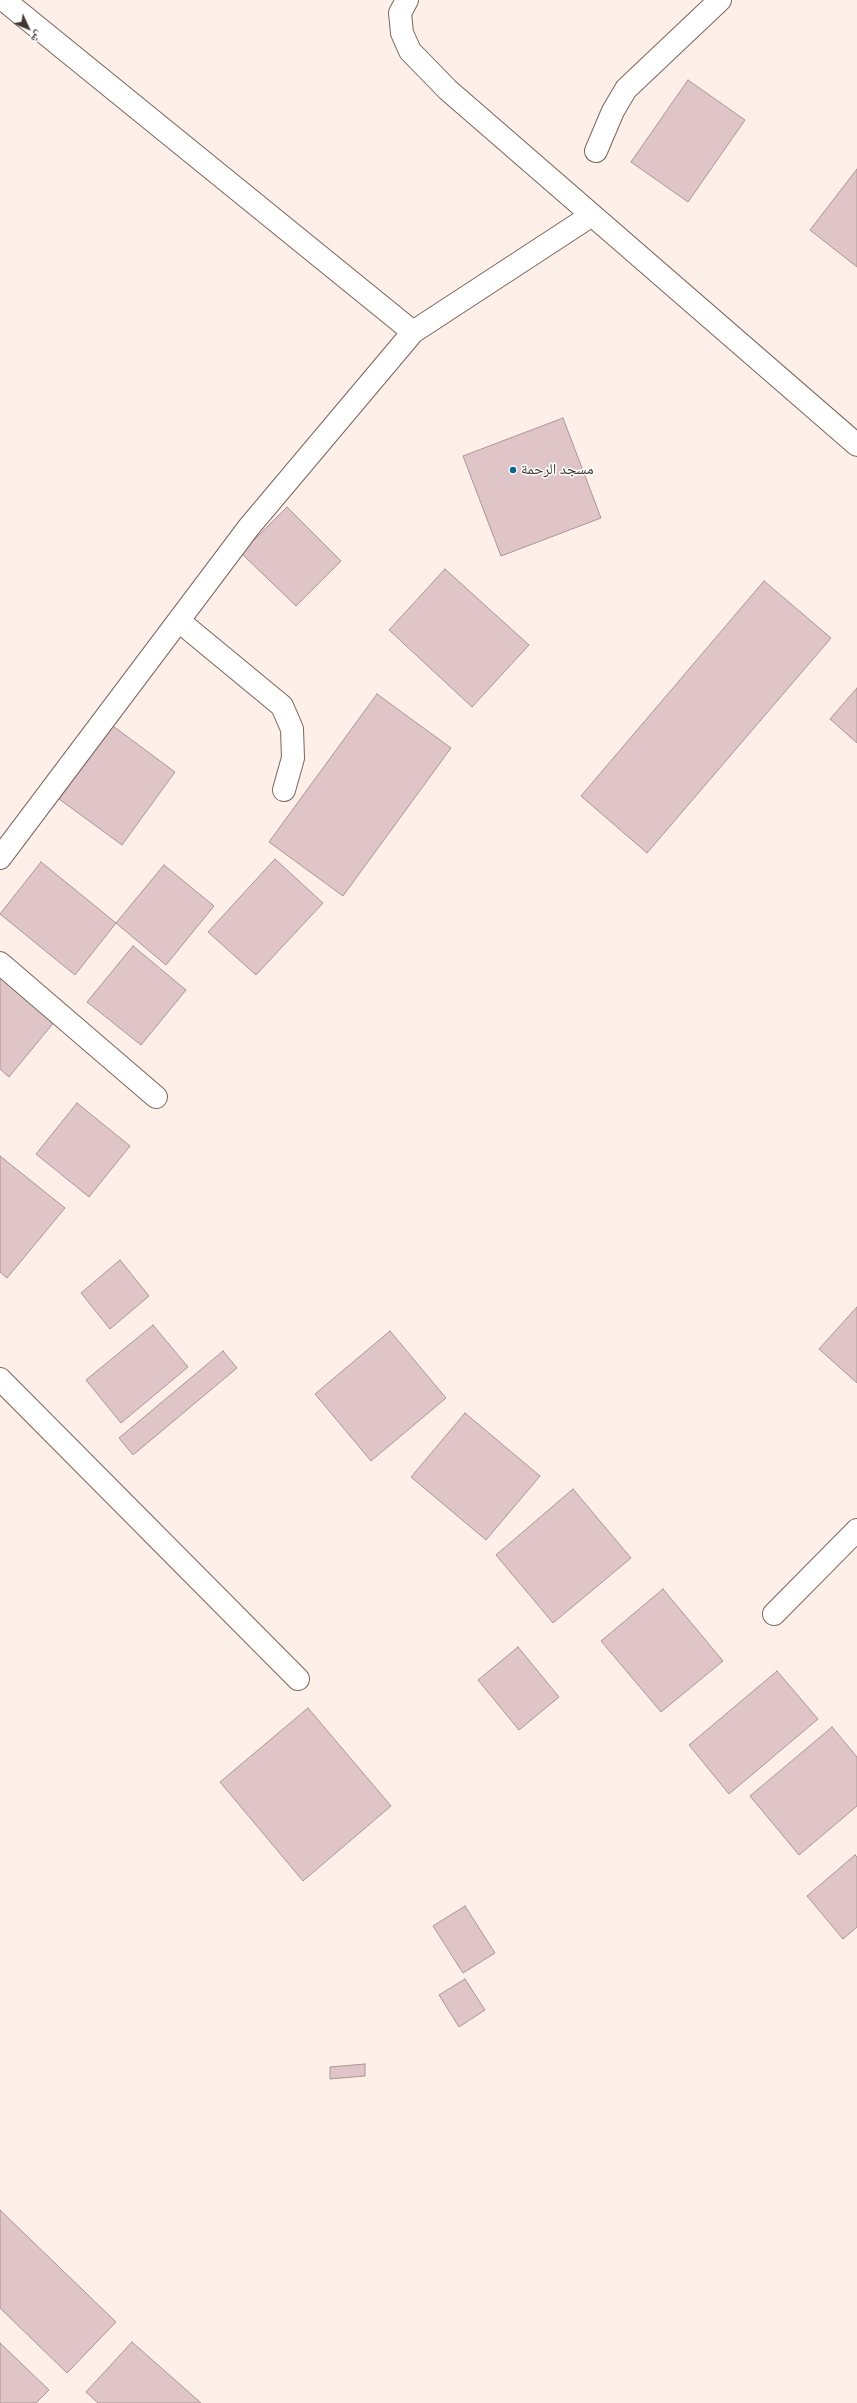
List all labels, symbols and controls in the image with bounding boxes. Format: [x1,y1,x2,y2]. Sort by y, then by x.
north arrow [8,8,48,48]
text: ش [28,28,46,45]
place label: مسجد الرحمة [521,461,594,479]
marker: مسجد الرحمة [508,465,518,475]

